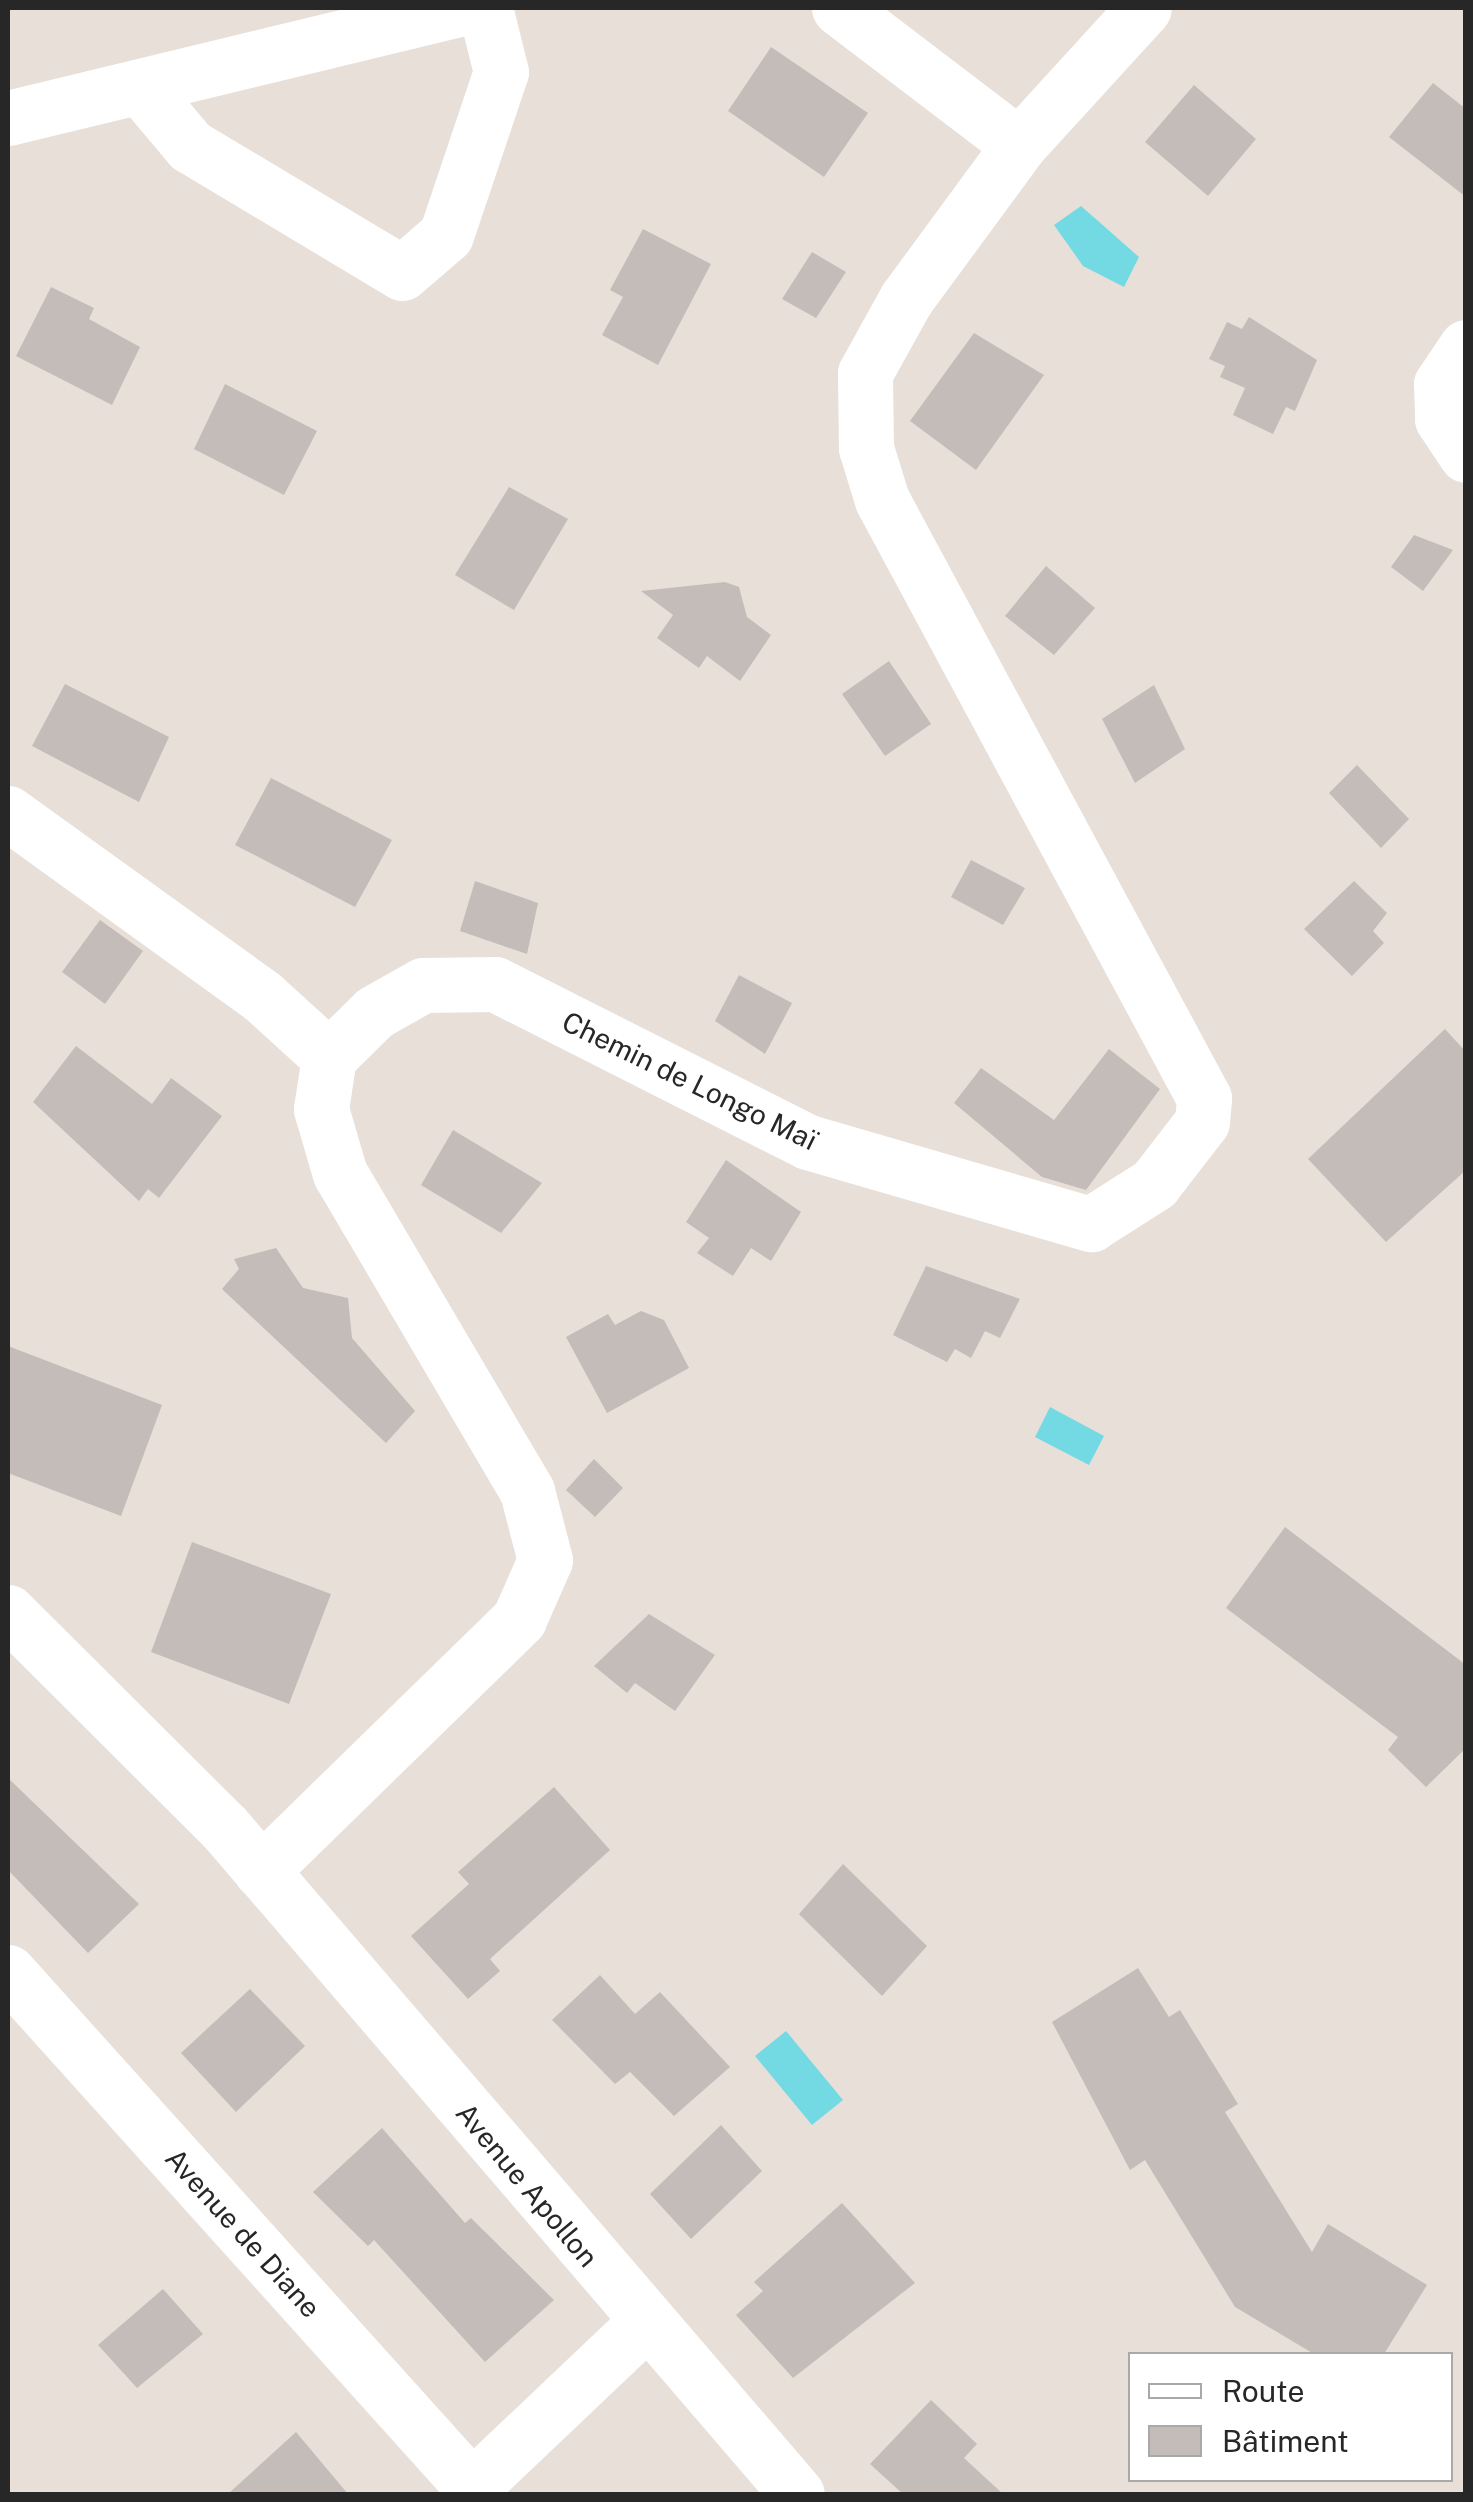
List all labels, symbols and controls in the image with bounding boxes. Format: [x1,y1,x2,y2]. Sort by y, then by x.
street label: Chemin de Longo Maï [556,1004,824,1158]
street label: Avenue Apollon [449,2096,605,2274]
street label: Avenue de Diane [158,2141,328,2325]
legend [1128,2352,1453,2482]
text: Route [1222,2373,1304,2409]
text: Bâtiment [1222,2423,1349,2459]

